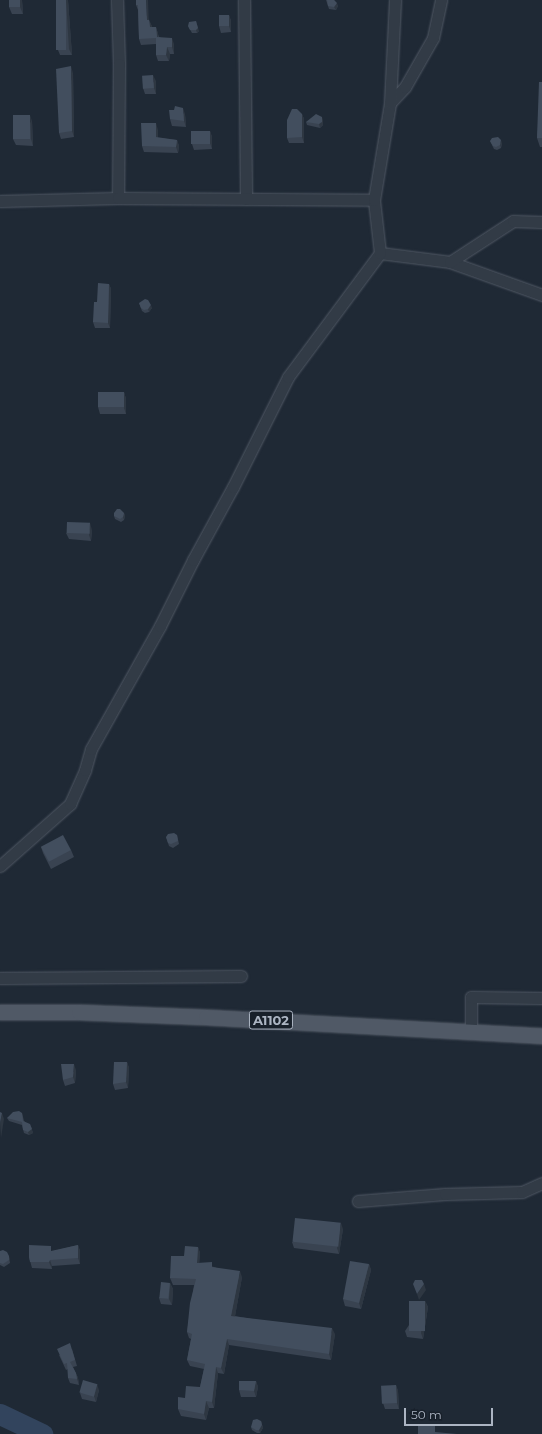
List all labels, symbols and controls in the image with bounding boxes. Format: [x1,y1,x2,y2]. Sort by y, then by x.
road number: A1102 [248,1009,294,1031]
scale bar [406,1400,495,1426]
text: 50 m [411,1407,442,1422]

